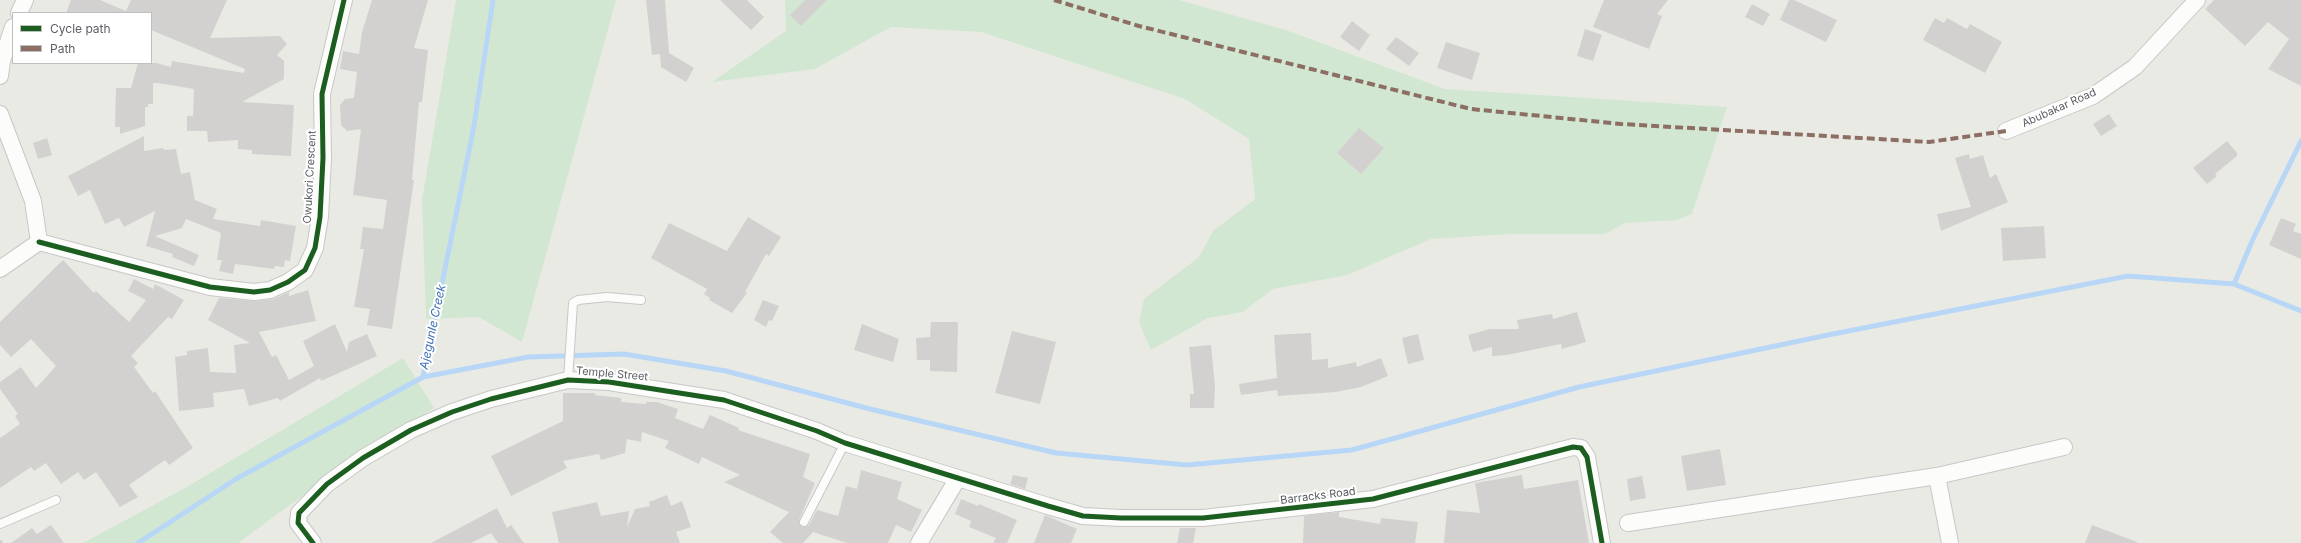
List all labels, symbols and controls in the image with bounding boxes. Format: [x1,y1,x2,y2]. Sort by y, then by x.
legend [12,12,152,64]
text: Cycle path [50,21,111,36]
text: Path [50,41,75,56]
street label: Abubakar Road [2020,86,2098,130]
street label: Owukori Crescent [301,130,319,224]
water label: Ajegunle Creek [417,283,449,371]
street label: Temple Street [575,364,649,384]
street label: Barracks Road [1280,485,1356,507]

